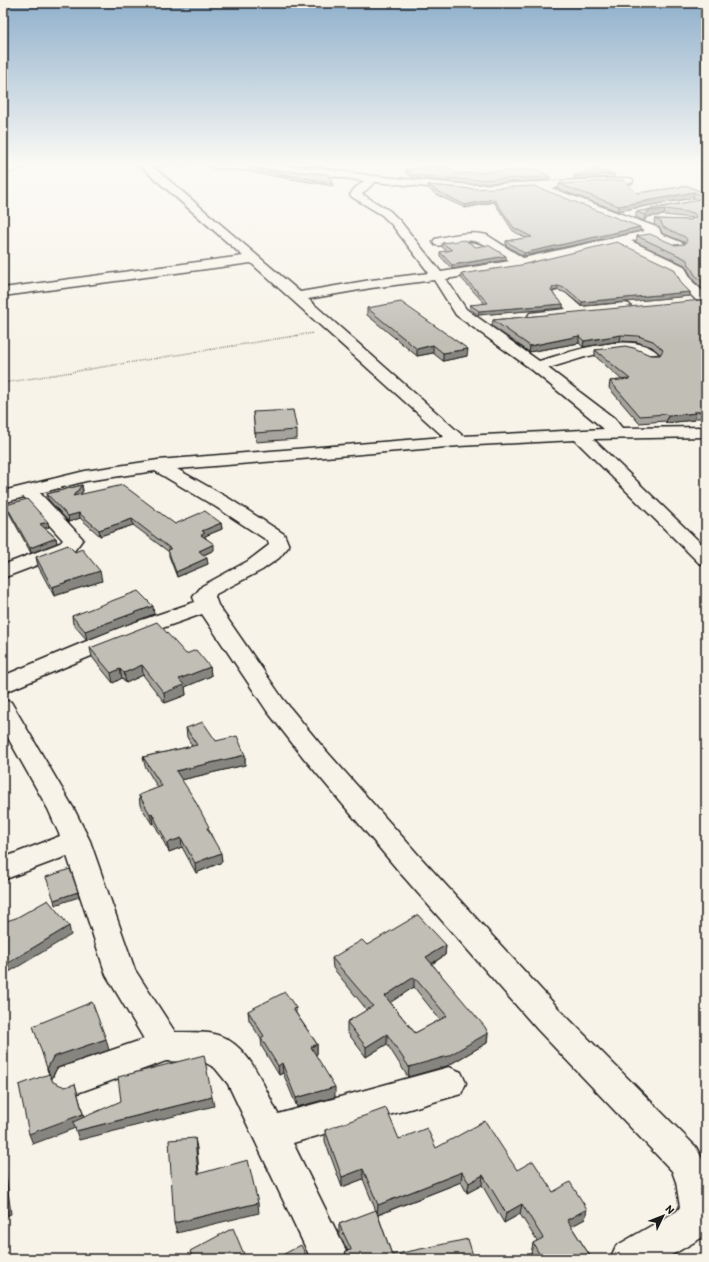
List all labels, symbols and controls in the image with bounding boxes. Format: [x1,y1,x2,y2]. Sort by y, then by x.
north arrow [643,1196,683,1236]
text: N [663,1202,677,1217]

